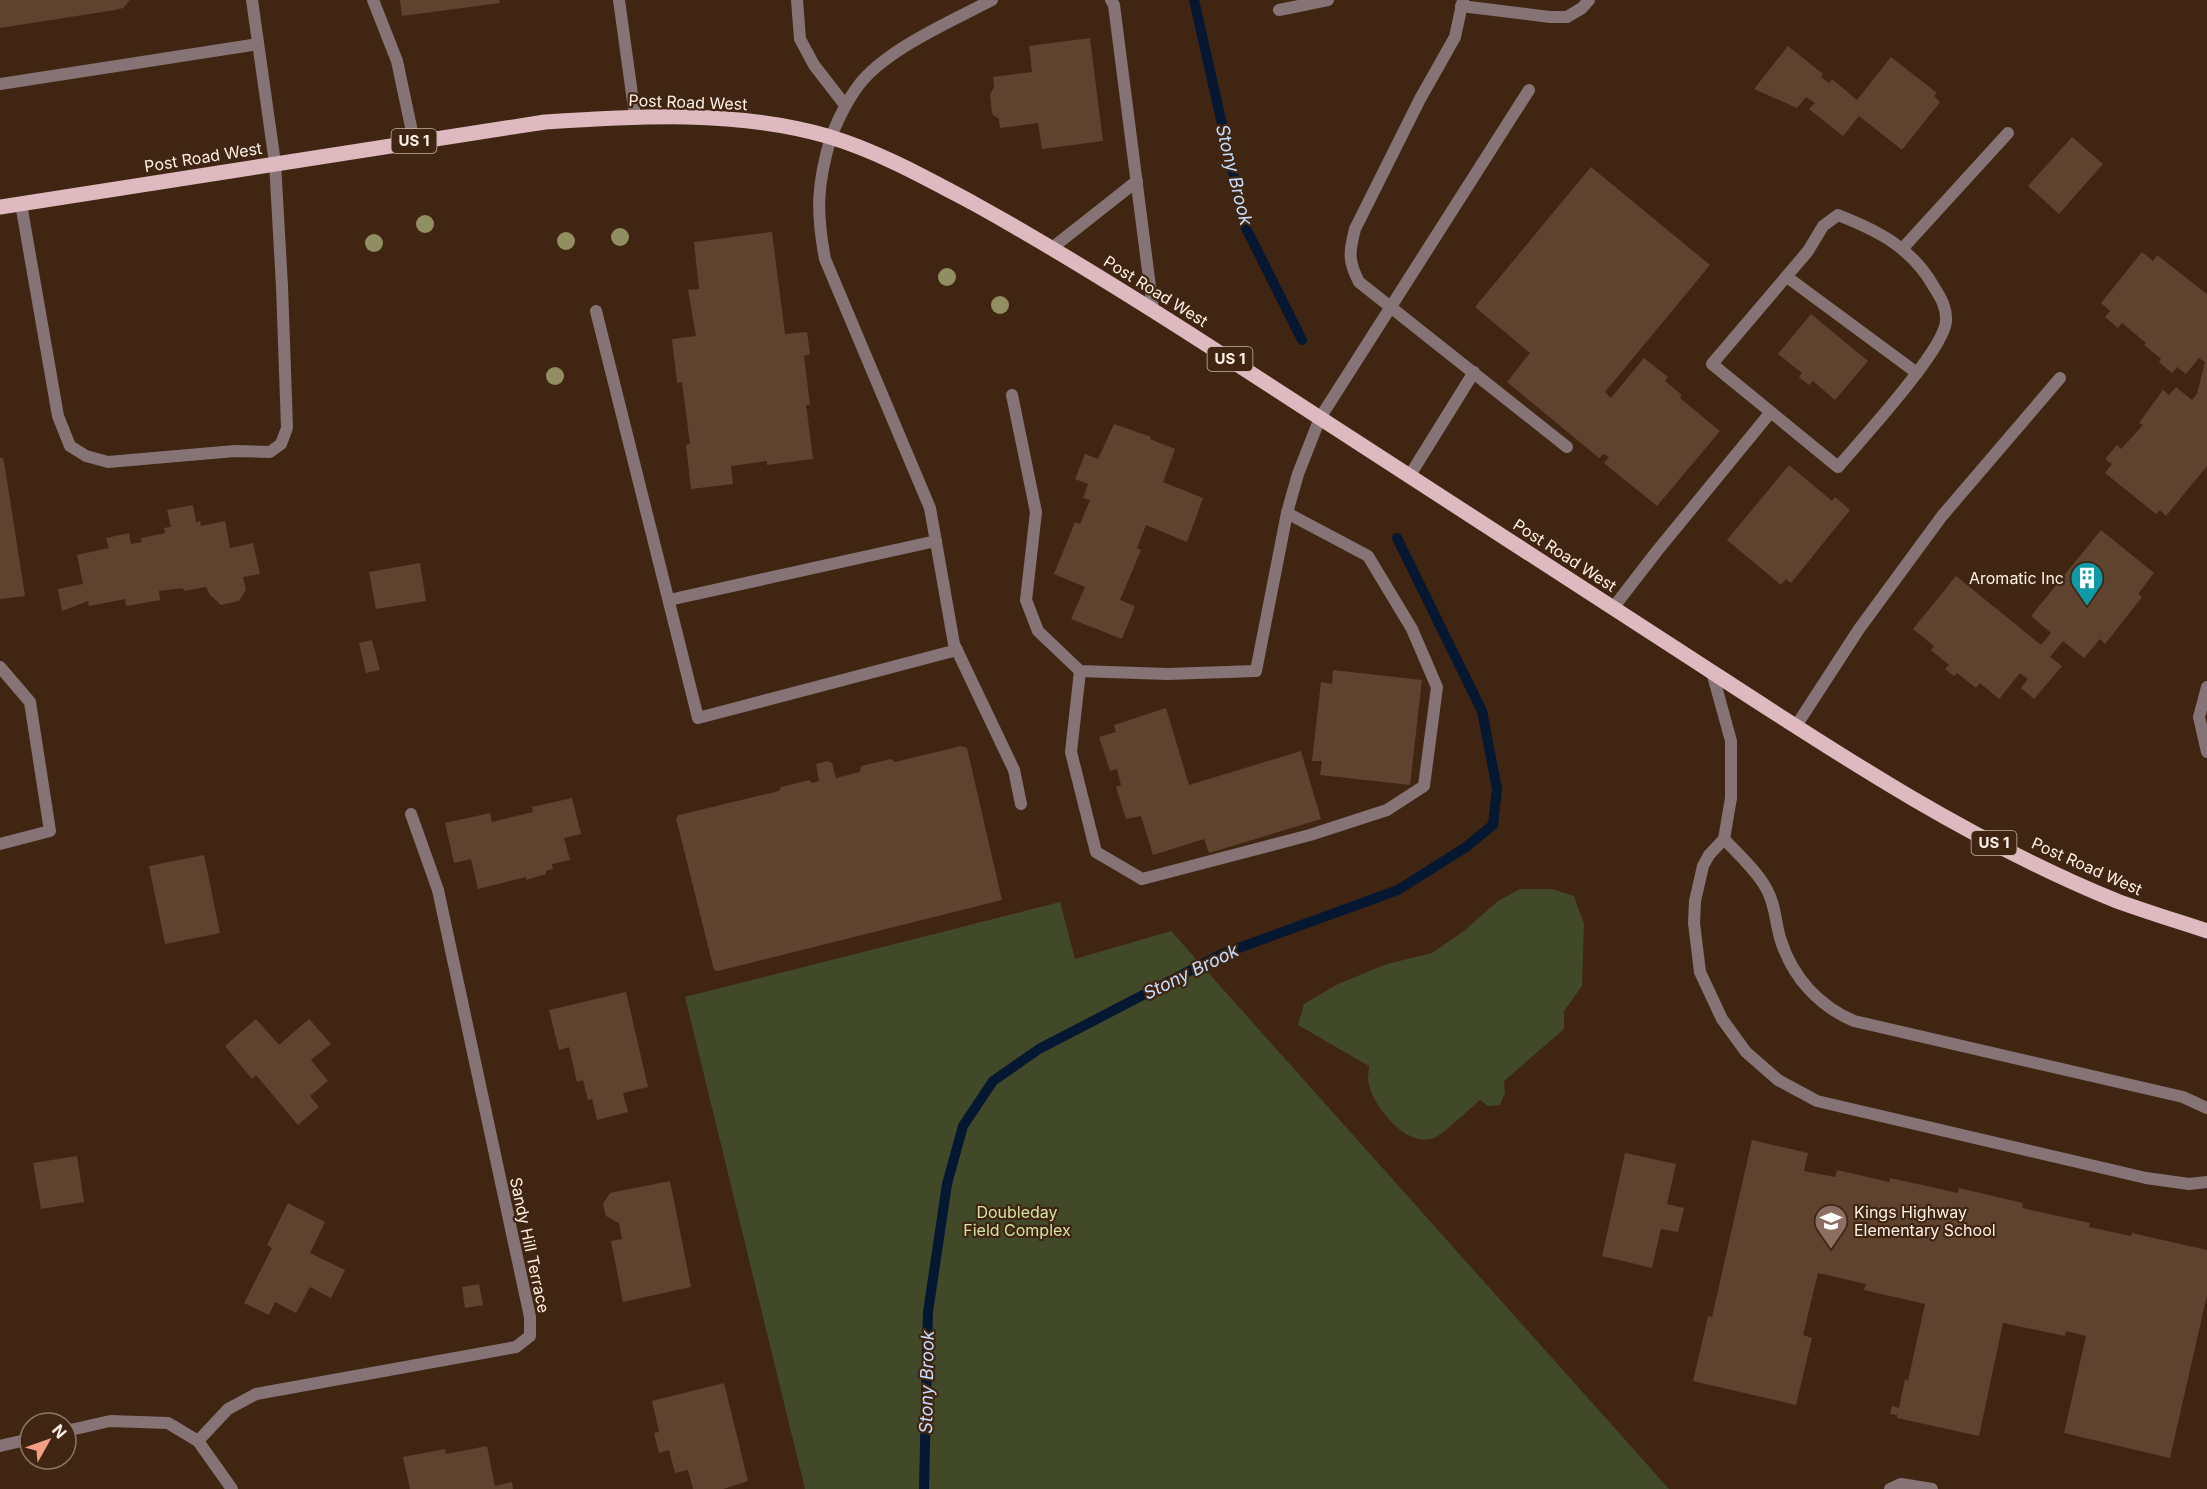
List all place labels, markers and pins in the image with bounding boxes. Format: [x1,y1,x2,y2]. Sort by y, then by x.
building icon: Aromatic Inc [2069,560,2105,607]
place label: Aromatic Inc [1969,568,2064,588]
place label: Kings Highway Elementary School [1854,1202,1996,1240]
school or university icon: Kings Highway Elementary School [1813,1203,1849,1250]

